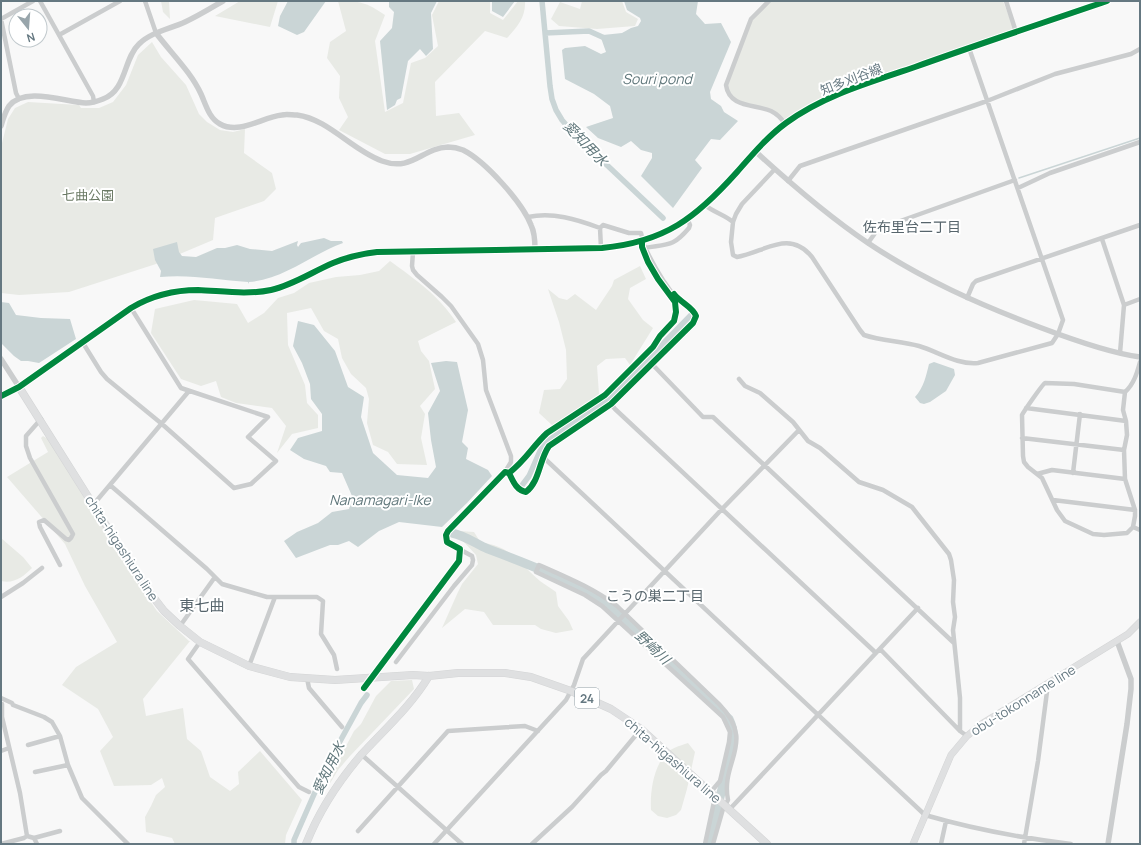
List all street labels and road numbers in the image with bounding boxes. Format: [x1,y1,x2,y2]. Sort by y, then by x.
street label: 知多刈谷線 [817,59,885,99]
street label: chita-higashiura line [81,492,163,605]
street label: obu-tokonname line [967,660,1079,740]
road number: 24 [575,688,599,708]
street label: chita-higashiura line [621,713,725,807]

